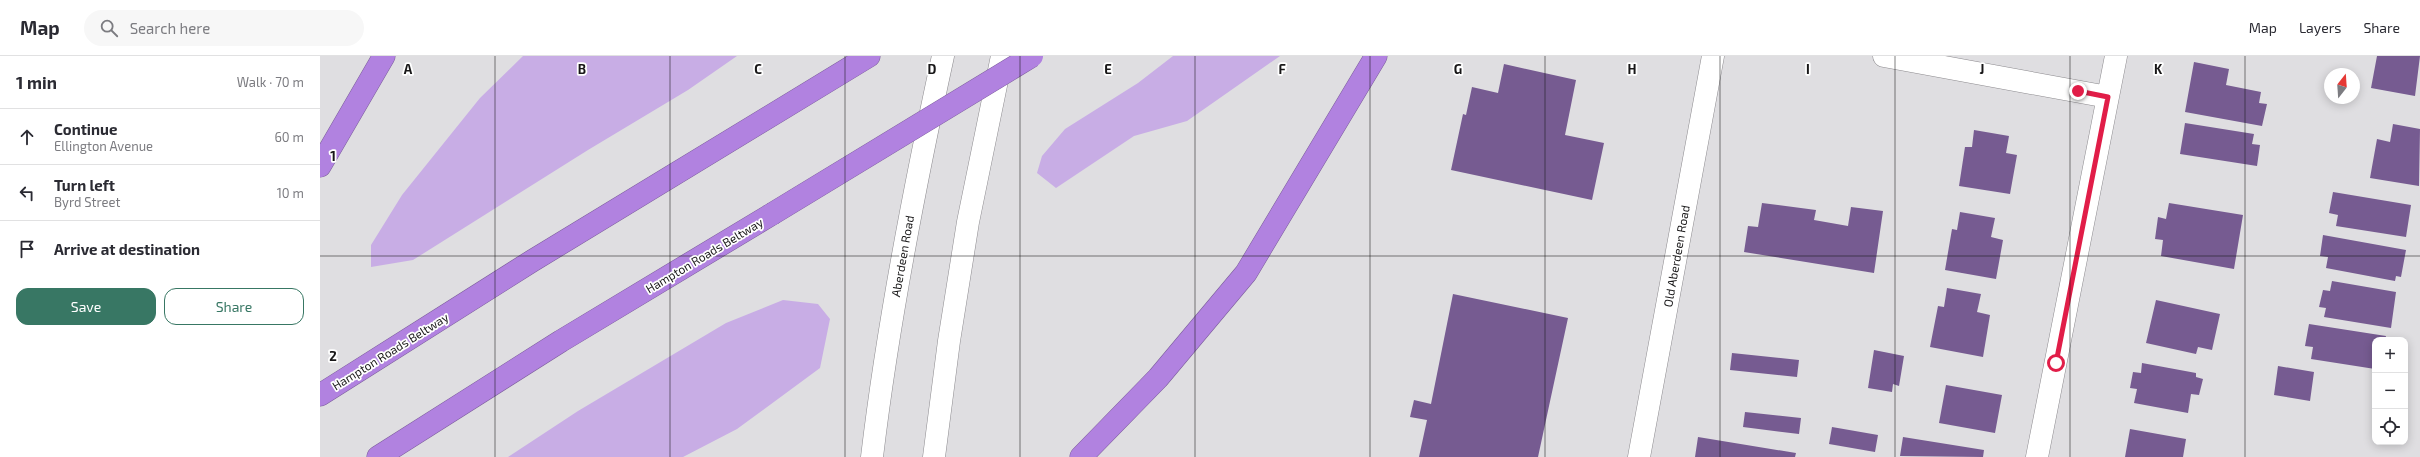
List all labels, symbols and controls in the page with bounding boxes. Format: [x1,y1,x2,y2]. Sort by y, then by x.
search box [84,10,364,46]
text: Map [20,16,60,39]
icon: search [98,17,120,39]
text: Search here [130,19,210,37]
text: Map [2249,19,2277,36]
text: Layers [2299,19,2341,36]
text: Share [2363,19,2400,36]
text: A [404,61,413,77]
text: B [578,61,586,77]
text: C [754,61,762,77]
text: D [928,61,937,77]
text: E [1104,61,1112,77]
text: F [1278,61,1286,77]
text: G [1454,61,1462,77]
text: H [1628,61,1637,77]
text: I [1806,61,1810,77]
text: J [1980,61,1984,77]
text: K [2154,61,2163,77]
north arrow [2324,68,2360,104]
text: 1 min [16,72,57,92]
text: Walk · 70 m [237,74,304,90]
route end [2069,82,2087,100]
text: Continue [54,120,117,138]
icon: ahead [16,126,38,148]
text: 60 m [274,129,304,145]
text: Ellington Avenue [54,138,153,154]
text: 1 [330,148,336,164]
text: Turn left [54,176,115,194]
icon: left [16,182,38,204]
text: 10 m [277,185,304,201]
text: Byrd Street [54,194,121,210]
street label: Old Aberdeen Road [1660,204,1692,308]
street label: Hampton Roads Beltway [643,214,766,296]
street label: Aberdeen Road [888,214,916,298]
icon: arrive [16,238,38,260]
text: Arrive at destination [54,240,200,258]
button: Save [16,288,156,325]
button: Share [164,288,304,325]
street label: Hampton Roads Beltway [329,309,451,393]
map controls [2372,337,2408,445]
button: + [2372,337,2408,373]
text: 2 [329,348,337,364]
route start [2047,354,2065,372]
button: − [2372,373,2408,409]
button: locate [2372,409,2408,445]

